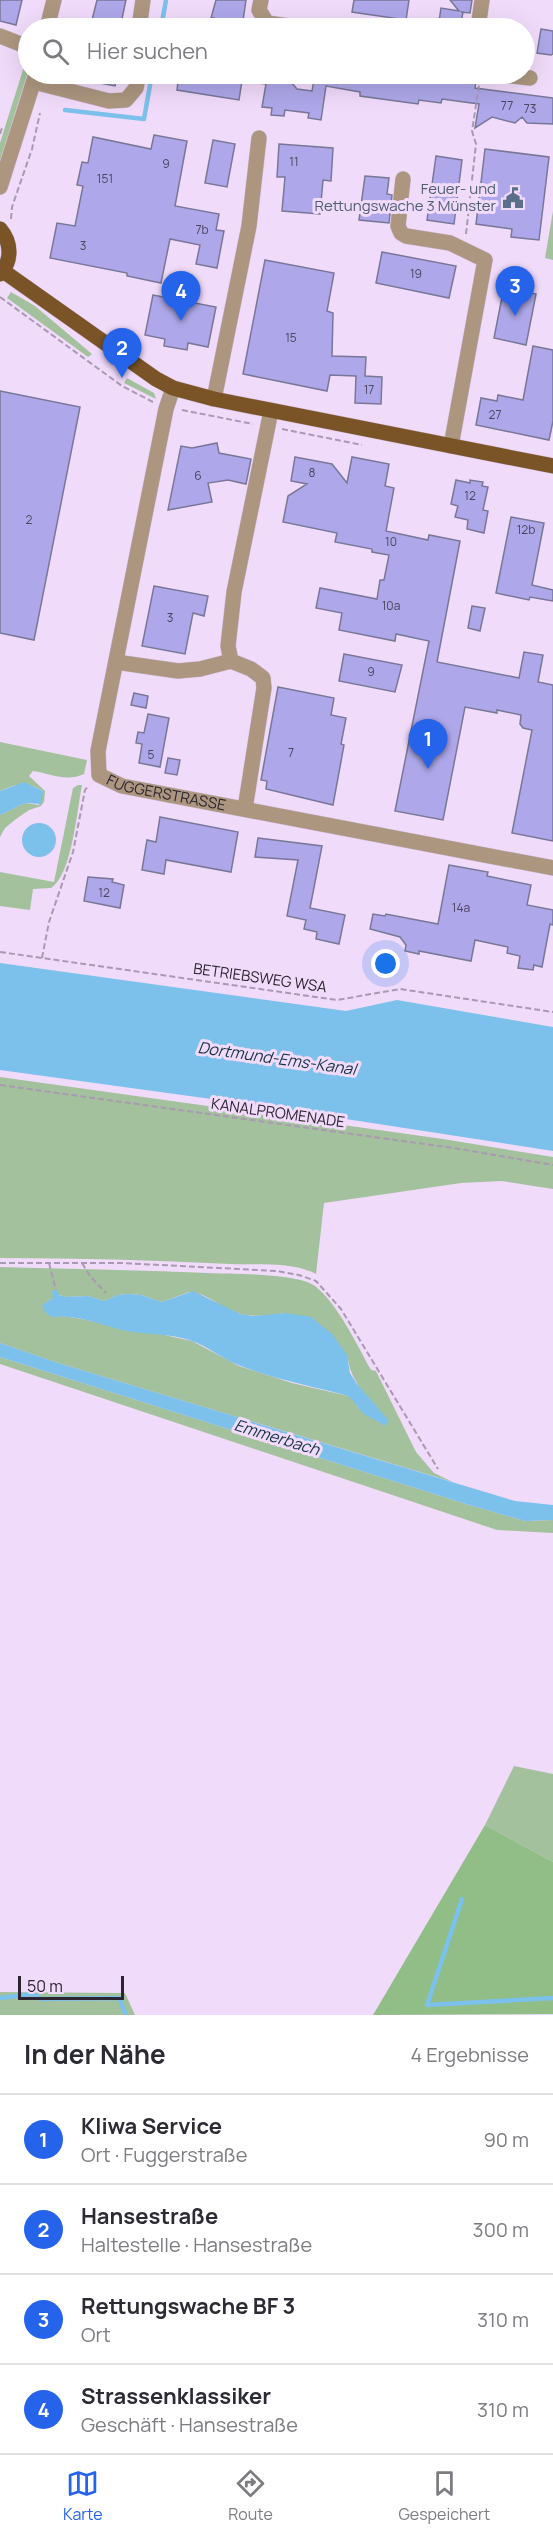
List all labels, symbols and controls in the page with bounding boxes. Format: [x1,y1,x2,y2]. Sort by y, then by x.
search box [18,18,535,84]
icon: search [39,35,72,68]
text: Hier suchen [87,36,208,66]
house number: 77 [501,97,513,114]
house number: 73 [524,100,536,117]
house number: 11 [289,153,299,170]
house number: 9 [162,155,170,172]
house number: 151 [97,170,113,187]
place label: Feuer- und Rettungswache 3 Münster [315,178,497,216]
public building icon: Feuer- und Rettungswache 3 Münster [501,186,525,210]
house number: 7b [195,221,209,238]
house number: 3 [80,237,86,254]
house number: 19 [410,265,422,282]
pin: 3 [496,266,534,316]
pin: 4 [162,272,201,321]
pin: 2 [102,328,142,378]
house number: 15 [285,329,297,346]
house number: 17 [364,381,374,398]
house number: 27 [489,406,501,423]
house number: 8 [309,464,316,481]
house number: 6 [194,467,202,484]
house number: 12 [464,487,476,504]
house number: 2 [26,511,33,528]
house number: 12b [517,521,535,538]
house number: 10 [385,533,397,550]
house number: 10a [382,597,400,614]
house number: 3 [167,609,173,626]
house number: 9 [367,663,375,680]
pin: 1 [408,720,448,769]
house number: 7 [288,744,294,761]
house number: 5 [148,746,155,763]
street label: FUGGERSTRASSE [103,769,228,816]
house number: 12 [98,884,110,901]
house number: 14a [452,899,470,916]
your location [371,949,400,978]
street label: BETRIEBSWEG WSA [192,958,329,997]
water label: Dortmund-Ems-Kanal [197,1036,360,1080]
street label: KANALPROMENADE [210,1093,346,1132]
water label: Emmerbach [232,1414,323,1461]
scale bar [18,1973,124,2000]
text: 50 m [27,1975,63,1997]
text: In der Nähe [24,2036,166,2072]
text: 4 Ergebnisse [410,2041,529,2068]
text: Kliwa Service [81,2111,222,2141]
text: 1 [39,2126,48,2153]
text: 90 m [483,2126,529,2153]
text: Ort · Fuggerstraße [81,2141,247,2168]
text: Hansestraße [81,2201,218,2231]
text: 2 [38,2216,49,2243]
text: 300 m [473,2216,529,2243]
text: Haltestelle · Hansestraße [81,2231,312,2258]
text: Rettungswache BF 3 [81,2291,295,2321]
text: 3 [38,2306,49,2333]
text: 310 m [477,2306,529,2333]
text: Ort [81,2321,111,2348]
text: Strassenklassiker [81,2381,271,2411]
text: 4 [37,2396,50,2423]
text: 310 m [477,2396,529,2423]
text: Geschäft · Hansestraße [81,2411,298,2438]
tab: Karte [63,2467,102,2525]
tab: Route [228,2467,273,2525]
tab: Gespeichert [399,2467,490,2525]

